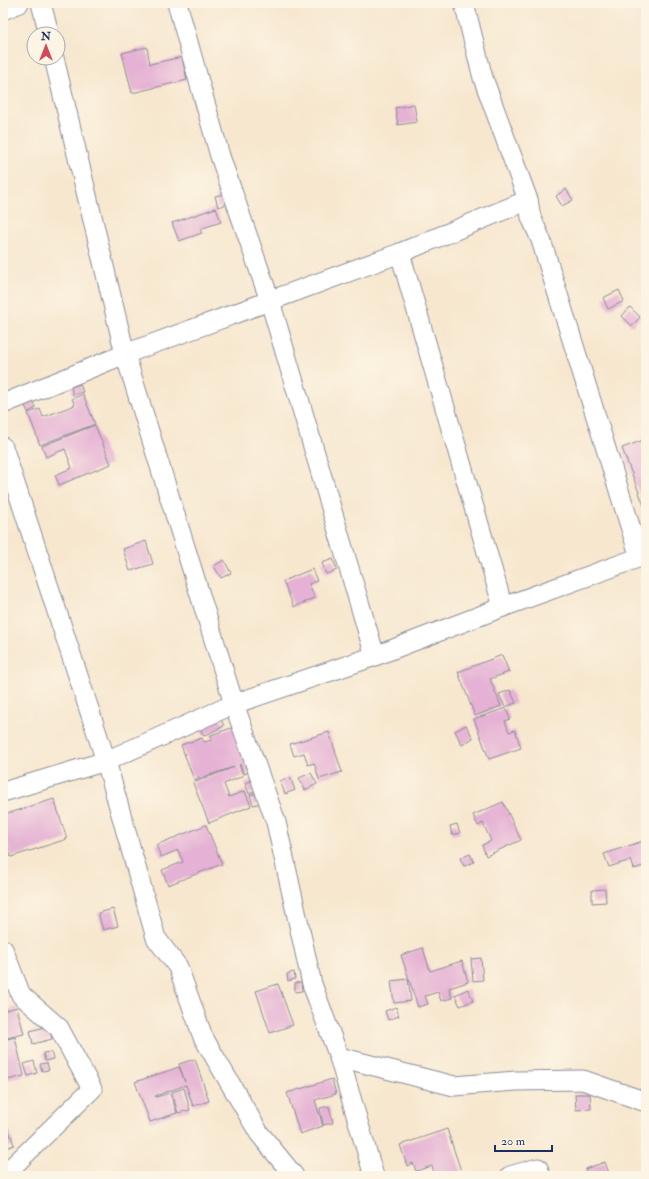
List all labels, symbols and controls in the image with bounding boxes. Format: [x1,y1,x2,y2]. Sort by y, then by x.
north arrow [26,26,66,66]
text: N [40,30,52,43]
scale bar [495,1127,552,1153]
text: 20 m [501,1134,526,1149]

